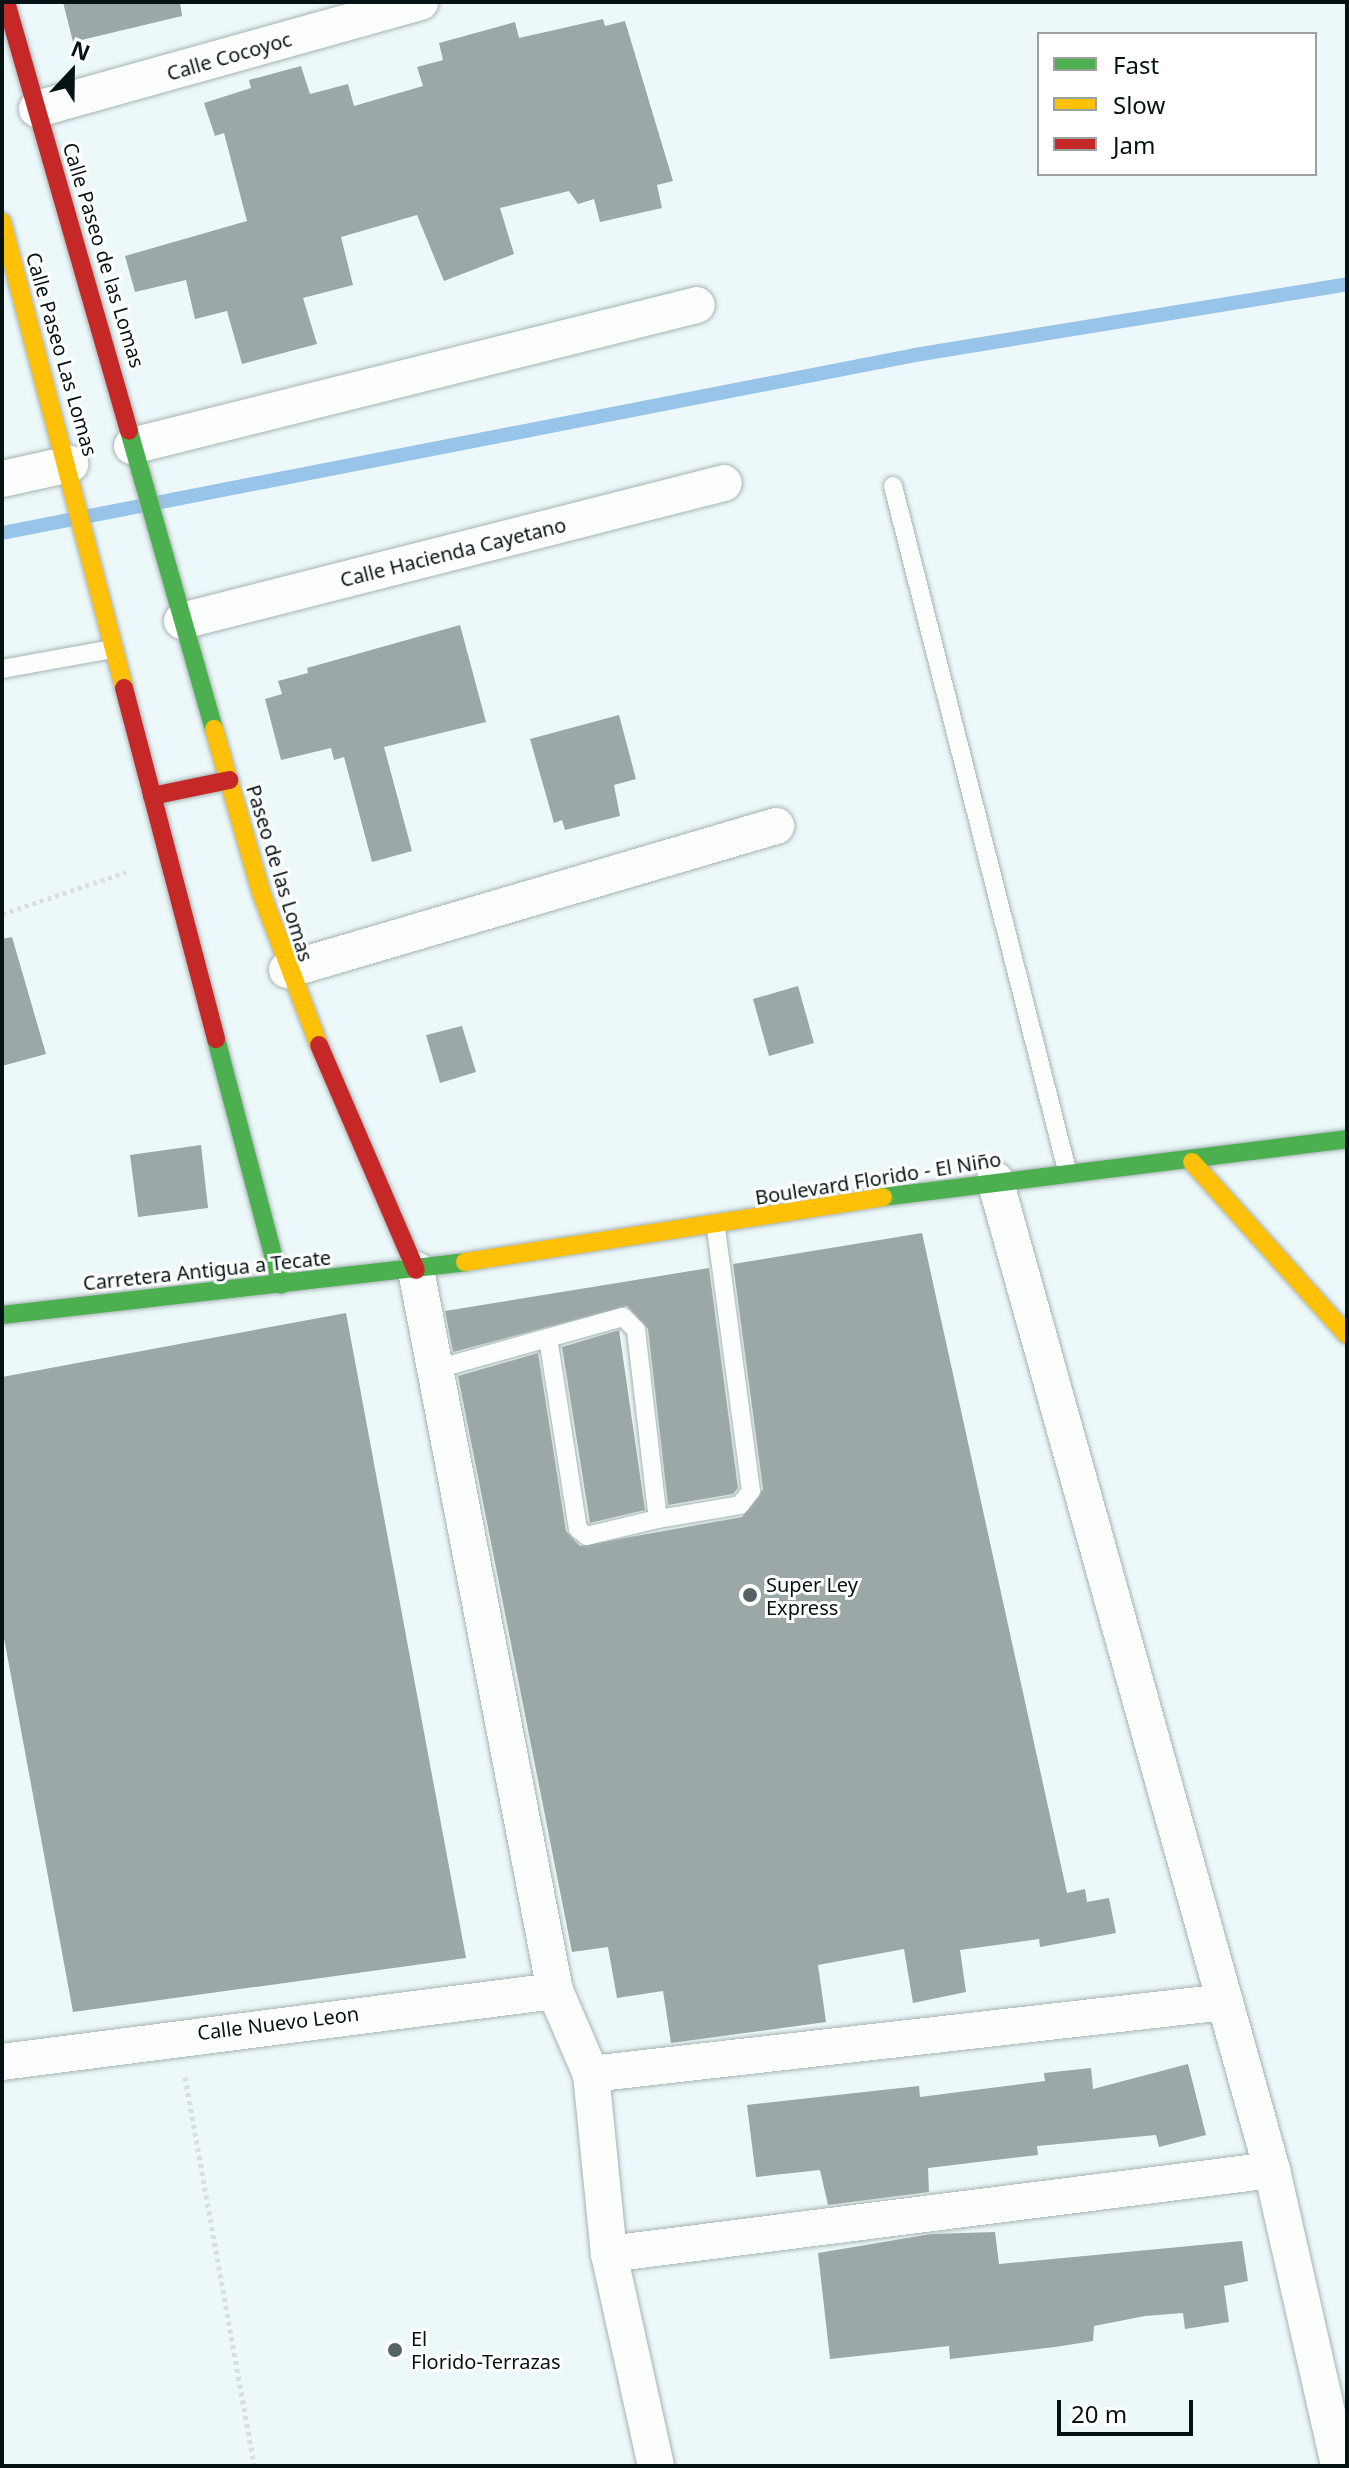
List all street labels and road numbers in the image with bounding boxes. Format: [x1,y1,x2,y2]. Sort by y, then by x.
street label: Calle Cocoyoc [164,27,294,85]
street label: Calle Paseo de las Lomas [58,140,150,370]
street label: Calle Paseo Las Lomas [21,249,103,459]
street label: Calle Hacienda Cayetano [338,512,568,592]
street label: Paseo de las Lomas [242,782,318,964]
street label: Boulevard Florido - El Niño [753,1147,1003,1209]
street label: Carretera Antigua a Tecate [82,1245,332,1295]
street label: Calle Nuevo Leon [196,2001,360,2045]

